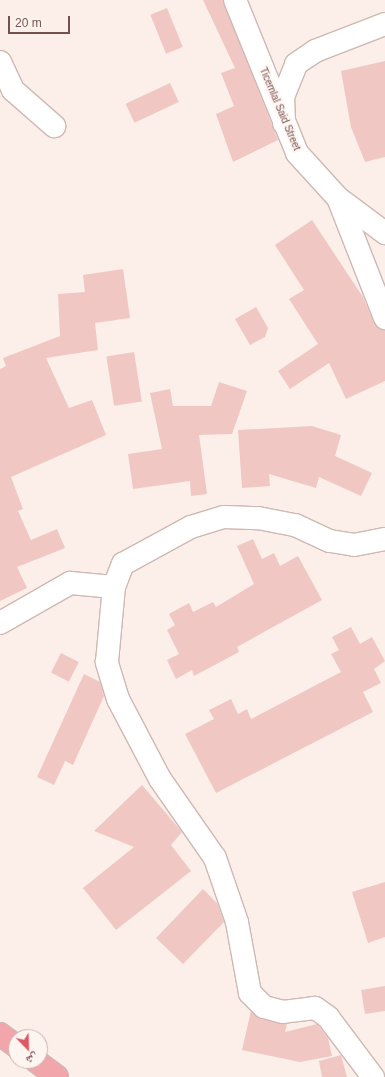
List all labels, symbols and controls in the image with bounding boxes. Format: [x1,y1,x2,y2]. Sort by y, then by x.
scale bar [10,8,72,34]
text: 20 m [15,16,42,30]
street label: Ticemlal Said Street [257,66,303,152]
north arrow [8,1029,48,1069]
text: ش [25,1051,40,1067]

